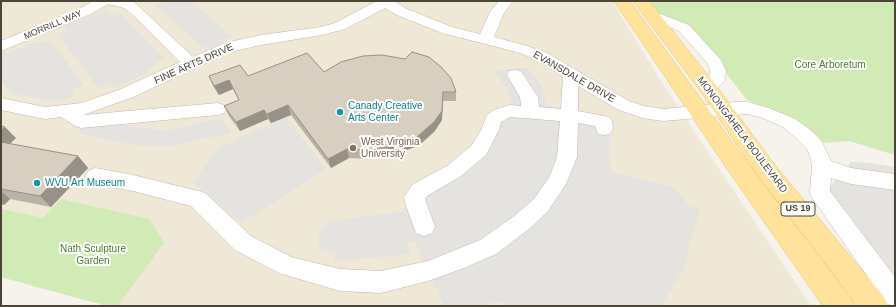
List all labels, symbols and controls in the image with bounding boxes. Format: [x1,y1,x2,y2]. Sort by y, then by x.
street label: MORRILL WAY [22,8,84,42]
street label: FINE ARTS DRIVE [153,41,235,87]
street label: EVANSDALE DRIVE [531,49,617,105]
park label: Core Arboretum [794,59,866,71]
street label: MONONGAHELA BOULEVARD [694,74,790,196]
place label: Canady Creative Arts Center [348,100,422,124]
marker: Canady Creative Arts Center [335,107,345,117]
place label: West Virginia University [361,136,420,160]
marker: West Virginia University [348,143,358,153]
place label: WVU Art Museum [45,177,125,189]
marker: WVU Art Museum [32,178,42,188]
road number: US 19 [781,202,815,216]
park label: Nath Sculpture Garden [60,243,126,266]

